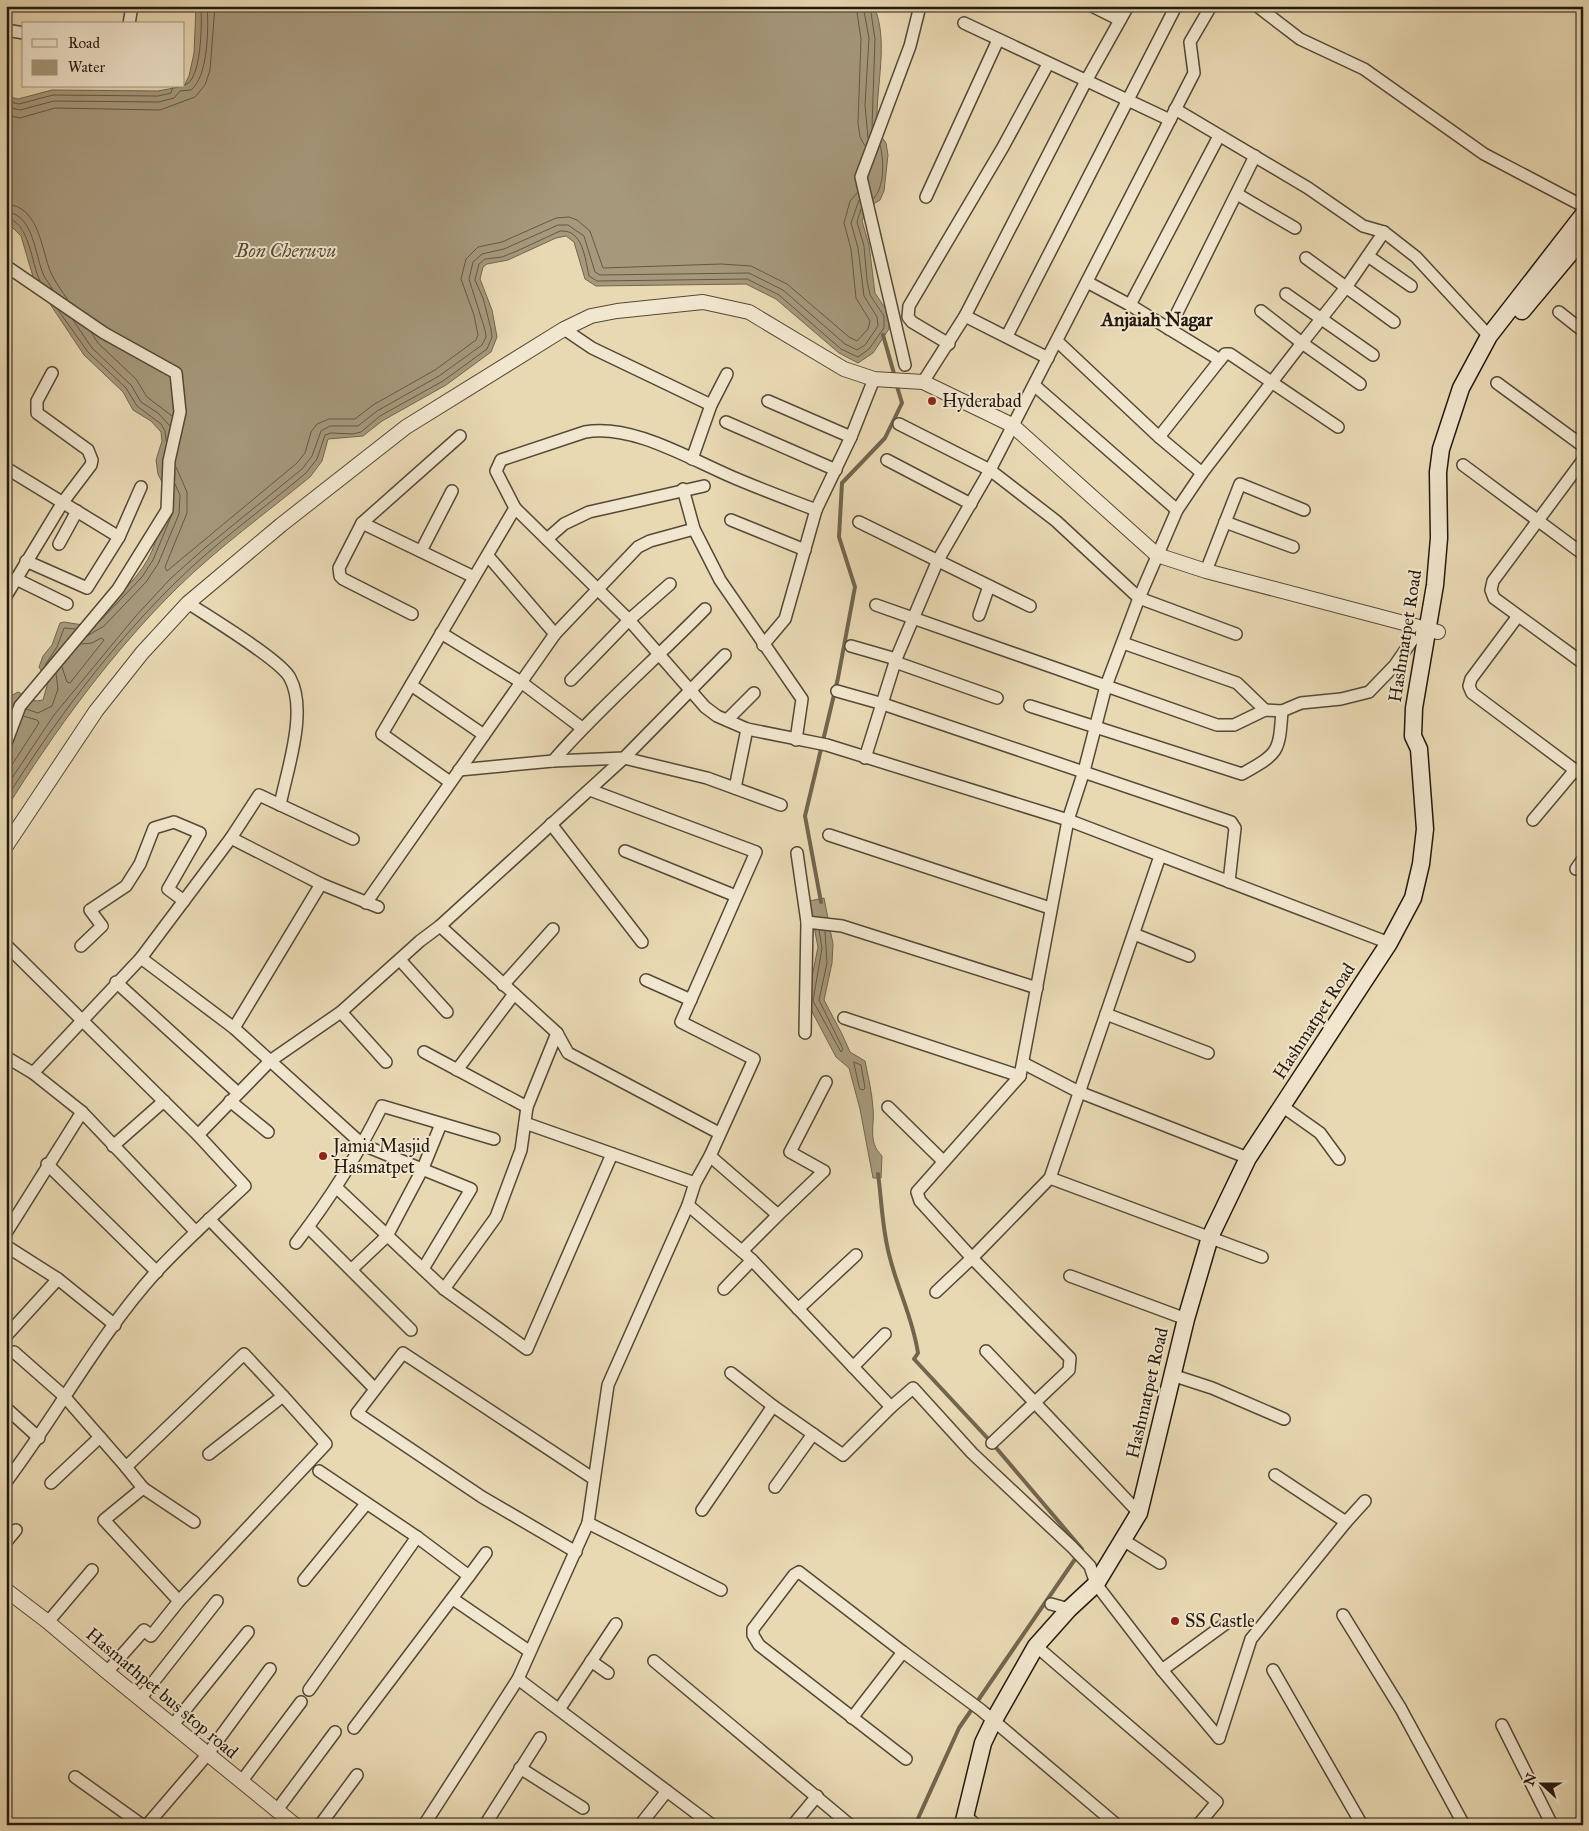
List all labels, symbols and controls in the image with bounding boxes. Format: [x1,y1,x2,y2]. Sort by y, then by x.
legend [22,22,185,88]
text: Road [68,34,100,52]
text: Water [68,58,105,76]
water label: Bon Cheruvu [235,239,336,262]
district label: Anjaiah Nagar [1099,308,1214,332]
place label: Hyderabad [942,390,1022,412]
marker: Hyderabad [926,395,938,407]
street label: Hashmatpet Road [1384,568,1426,704]
street label: Hashmatpet Road [1268,959,1360,1083]
place label: Jamia Masjid Hasmatpet [331,1135,430,1178]
marker: Jamia Masjid Hasmatpet [317,1150,329,1162]
street label: Hashmatpet Road [1121,1325,1173,1461]
place label: SS Castle [1185,1610,1255,1632]
marker: SS Castle [1169,1615,1181,1627]
street label: Hasmathpet bus stop road [81,1623,243,1763]
north arrow [1516,1758,1566,1808]
text: N [1520,1771,1540,1788]

